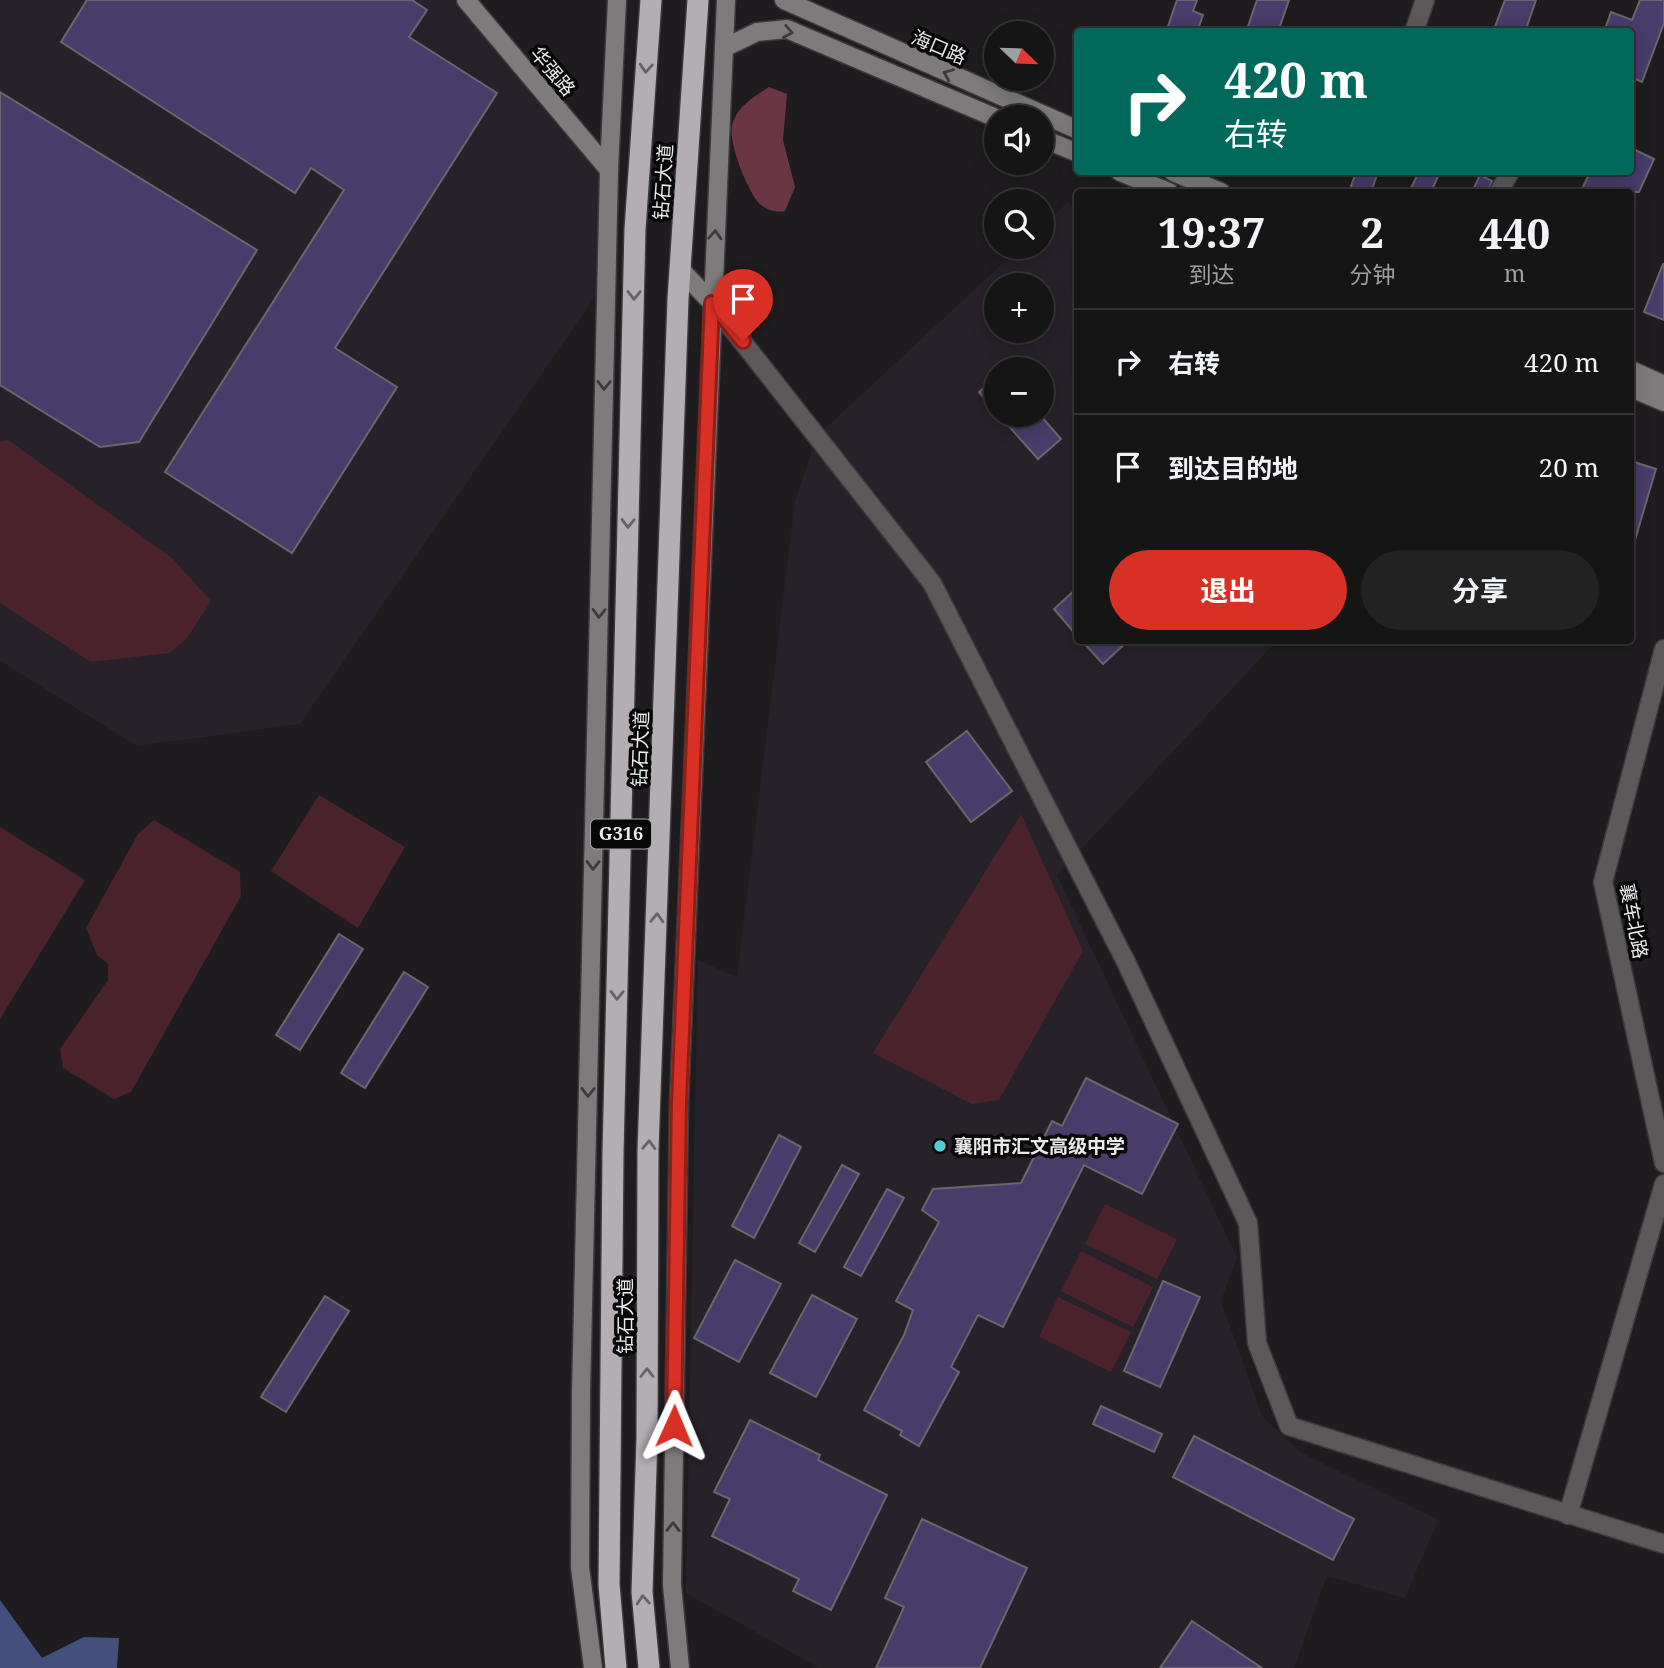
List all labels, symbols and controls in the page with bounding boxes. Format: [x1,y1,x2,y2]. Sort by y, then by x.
north arrow [984,21,1054,91]
map controls [984,21,1054,427]
one-way arrow [782,24,794,39]
street label: 海口路 [908,24,970,70]
street label: 华强路 [525,41,581,101]
text: 420 m [1224,46,1368,112]
icon: right [1109,56,1200,147]
one-way arrow [639,63,654,74]
one-way arrow [943,68,955,82]
button: sound [984,105,1054,175]
text: 右转 [1224,112,1288,155]
street label: 钻石大道 [647,143,679,221]
button: search [984,189,1054,259]
text: 19:37 [1158,203,1265,260]
text: 2 [1360,203,1384,260]
text: 440 [1479,204,1550,261]
one-way arrow [708,229,723,240]
text: m [1504,257,1525,289]
text: 到达 [1189,258,1235,290]
text: 分钟 [1349,258,1395,290]
pin [713,269,773,341]
button: + [984,273,1054,343]
icon: arrive [724,280,762,318]
one-way arrow [626,290,641,301]
icon: right [1109,343,1147,381]
text: 420 m [1524,344,1599,380]
text: 右转 [1168,345,1220,381]
button: − [984,357,1054,427]
one-way arrow [596,380,612,391]
icon: arrive [1109,448,1147,486]
text: 20 m [1539,449,1599,485]
text: 到达目的地 [1168,450,1298,486]
one-way arrow [620,518,636,528]
button: 退出 [1109,550,1347,630]
button: 分享 [1361,550,1599,630]
one-way arrow [591,607,606,618]
street label: 钻石大道 [626,711,654,787]
road number: G316 [591,820,651,848]
one-way arrow [585,860,601,870]
street label: 襄车北路 [1614,881,1654,961]
one-way arrow [649,912,664,923]
one-way arrow [609,990,624,1001]
one-way arrow [580,1087,595,1098]
place label: 襄阳市汇文高级中学 [954,1133,1125,1159]
marker: 襄阳市汇文高级中学 [932,1138,948,1154]
one-way arrow [641,1139,656,1150]
street label: 钻石大道 [612,1278,638,1354]
one-way arrow [639,1367,655,1377]
position arrow [637,1389,711,1463]
one-way arrow [665,1521,680,1532]
one-way arrow [636,1594,651,1605]

